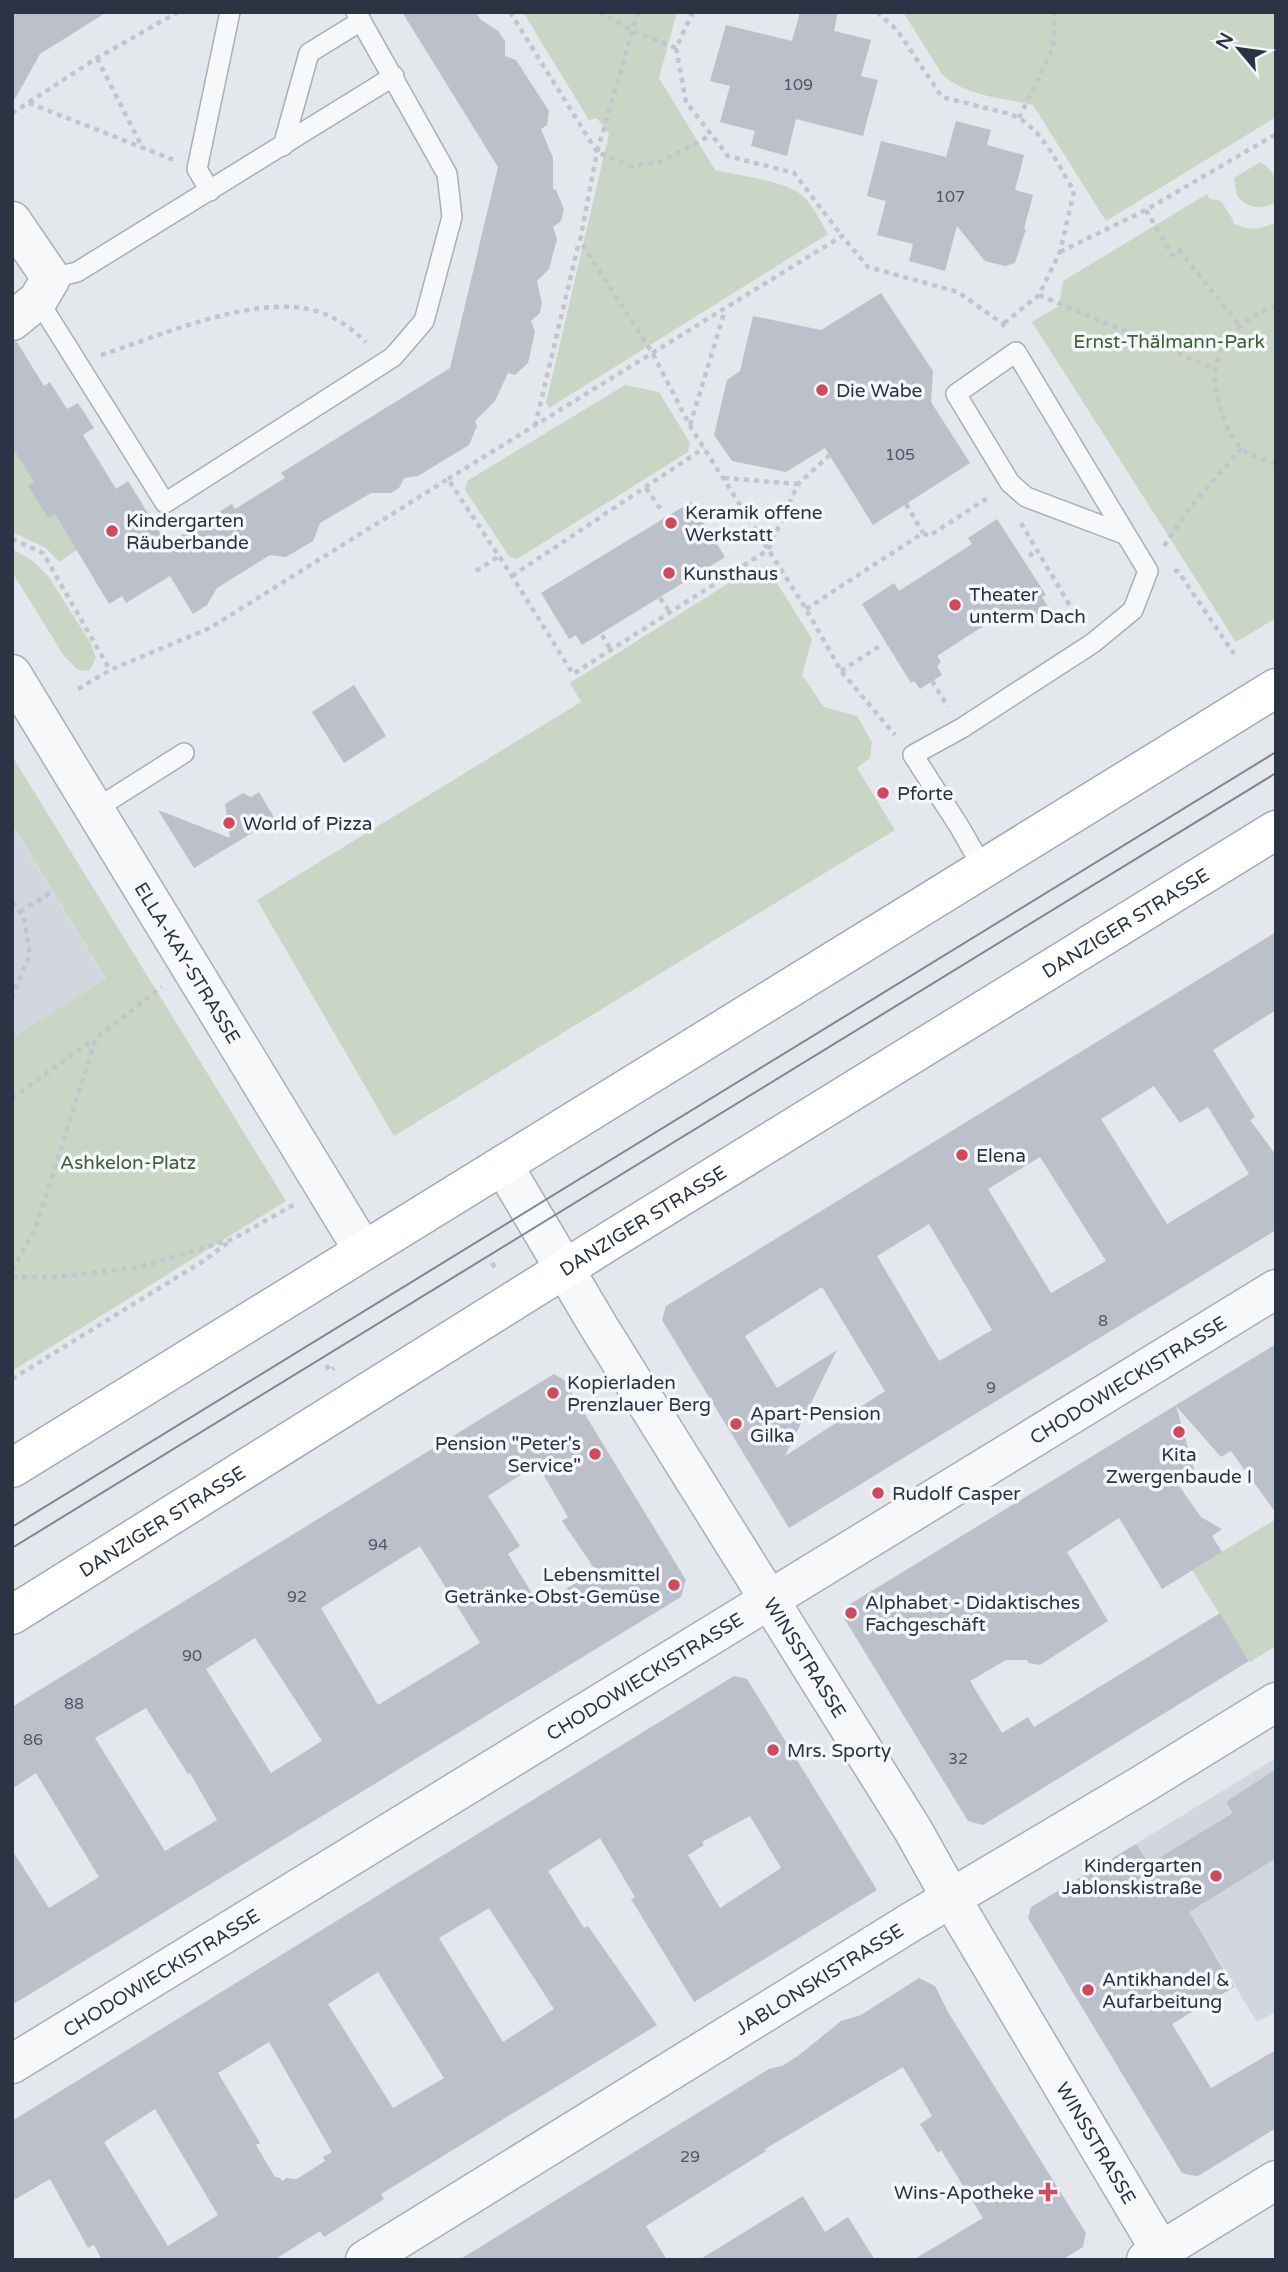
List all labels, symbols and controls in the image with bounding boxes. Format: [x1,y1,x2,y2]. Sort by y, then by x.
north arrow [1204,14,1274,84]
text: N [1212,29,1238,53]
house number: 109 [783,75,813,95]
house number: 107 [935,187,965,207]
park label: Ernst-Thälmann-Park [1073,331,1265,353]
place label: Die Wabe [836,380,922,402]
marker: Die Wabe [814,382,830,398]
house number: 105 [885,445,915,465]
place label: Keramik offene Werkstatt [685,502,823,546]
place label: Kindergarten Räuberbande [126,510,249,554]
marker: Keramik offene Werkstatt [663,515,679,531]
marker: Kindergarten Räuberbande [104,523,120,539]
place label: Kunsthaus [683,563,778,585]
marker: Kunsthaus [661,565,677,581]
place label: Theater unterm Dach [969,584,1086,628]
marker: Theater unterm Dach [947,597,963,613]
place label: Pforte [897,783,953,805]
marker: Pforte [875,785,891,801]
place label: World of Pizza [243,813,372,835]
marker: World of Pizza [221,815,237,831]
street label: DANZIGER STRASSE [1038,864,1213,983]
street label: ELLA-KAY-STRASSE [130,878,245,1048]
place label: Elena [976,1145,1026,1167]
marker: Elena [954,1147,970,1163]
park label: Ashkelon-Platz [60,1152,196,1174]
street label: DANZIGER STRASSE [556,1161,731,1281]
house number: 8 [1098,1311,1108,1331]
street label: CHODOWIECKISTRASSE [1026,1312,1231,1449]
place label: Kopierladen Prenzlauer Berg [567,1372,711,1416]
house number: 9 [986,1378,996,1398]
marker: Kopierladen Prenzlauer Berg [545,1385,561,1401]
place label: Apart-Pension Gilka [750,1403,881,1447]
marker: Apart-Pension Gilka [728,1416,744,1432]
marker: Kita Zwergenbaude I [1171,1424,1187,1440]
place label: Pension "Peter's Service" [435,1433,581,1477]
place label: Kita Zwergenbaude I [1106,1444,1252,1488]
marker: Pension "Peter's Service" [587,1446,603,1462]
street label: DANZIGER STRASSE [75,1462,250,1582]
place label: Rudolf Casper [892,1483,1021,1505]
marker: Rudolf Casper [870,1485,886,1501]
house number: 94 [368,1535,388,1555]
place label: Lebensmittel Getränke-Obst-Gemüse [444,1564,660,1608]
marker: Lebensmittel Getränke-Obst-Gemüse [666,1577,682,1593]
house number: 92 [287,1587,307,1607]
place label: Alphabet - Didaktisches Fachgeschäft [865,1592,1080,1636]
street label: WINSSTRASSE [759,1594,850,1722]
marker: Alphabet - Didaktisches Fachgeschäft [843,1605,859,1621]
street label: CHODOWIECKISTRASSE [543,1608,747,1746]
house number: 90 [182,1646,202,1666]
house number: 88 [64,1694,84,1714]
house number: 86 [23,1730,43,1750]
place label: Mrs. Sporty [787,1740,891,1762]
marker: Mrs. Sporty [765,1742,781,1758]
house number: 32 [948,1749,968,1769]
place label: Kindergarten Jablonskistraße [1062,1855,1202,1899]
marker: Kindergarten Jablonskistraße [1208,1868,1224,1884]
street label: CHODOWIECKISTRASSE [59,1905,264,2042]
street label: JABLONSKISTRASSE [731,1919,908,2040]
place label: Antikhandel & Aufarbeitung [1102,1969,1230,2013]
marker: Antikhandel & Aufarbeitung [1080,1982,1096,1998]
street label: WINSSTRASSE [1051,2079,1140,2208]
house number: 29 [680,2147,700,2167]
place label: Wins-Apotheke [894,2182,1034,2204]
marker: Wins-Apotheke [1040,2184,1056,2200]

